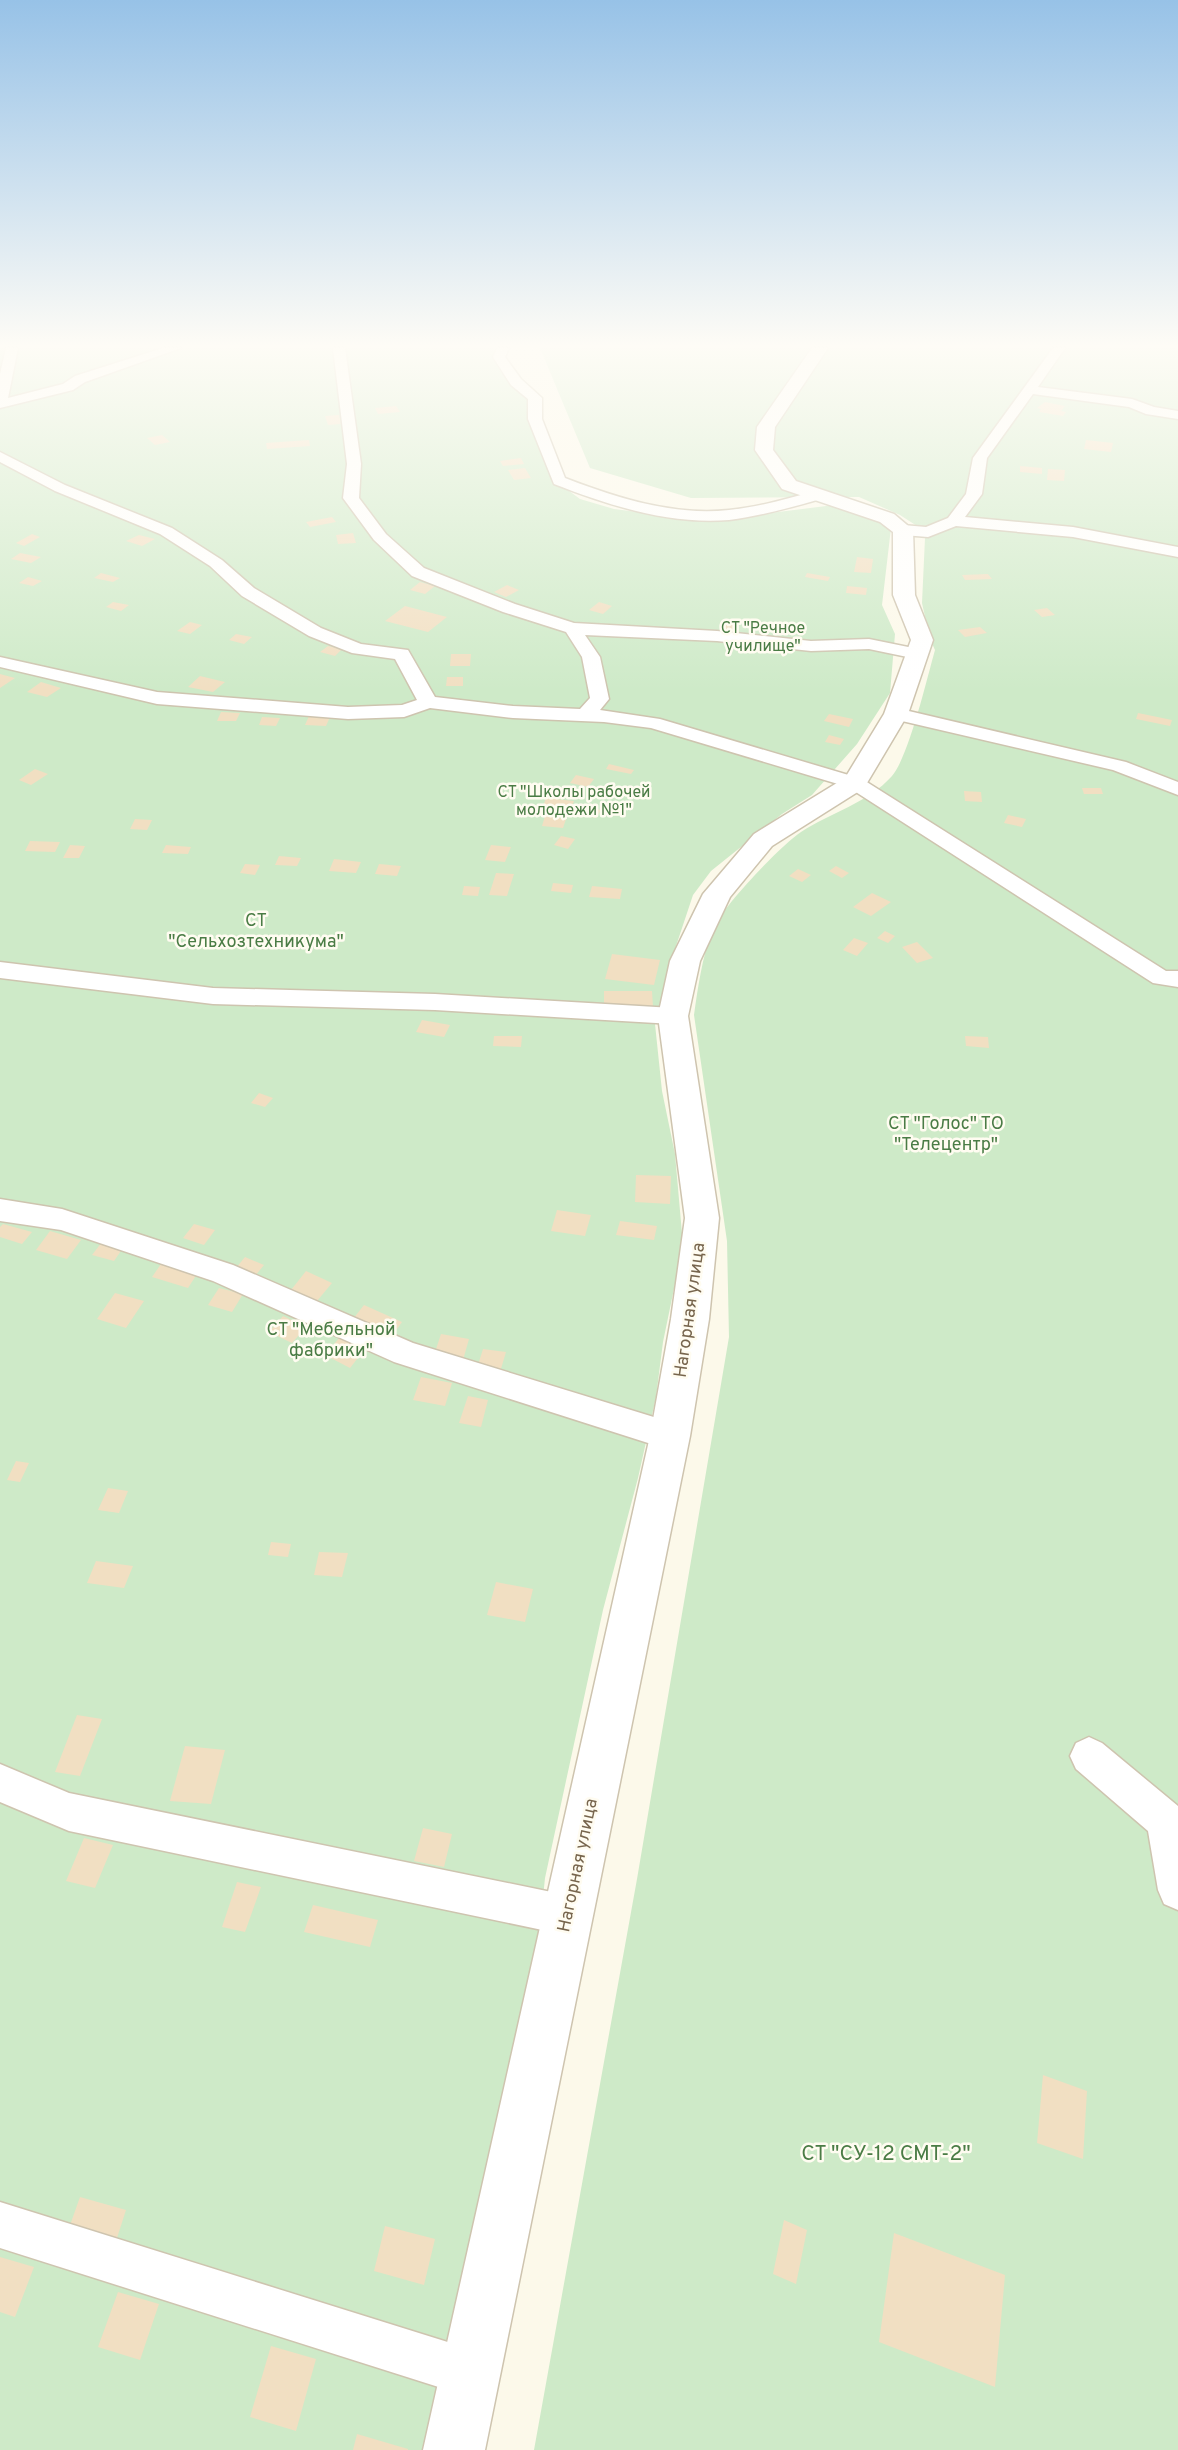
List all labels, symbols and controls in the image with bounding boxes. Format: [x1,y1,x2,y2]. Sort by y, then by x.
park label: СТ "Речное училище" [721,619,805,657]
park label: СТ "Школы рабочей молодежи №1" [497,783,651,821]
park label: СТ "Сельхозтехникума" [168,910,344,954]
park label: СТ "Голос" ТО "Телецентр" [888,1113,1004,1157]
street label: Нагорная улица [670,1241,711,1379]
park label: СТ "Мебельной фабрики" [266,1319,396,1363]
street label: Нагорная улица [553,1796,604,1934]
park label: СТ "СУ-12 СМТ-2" [801,2141,971,2168]

